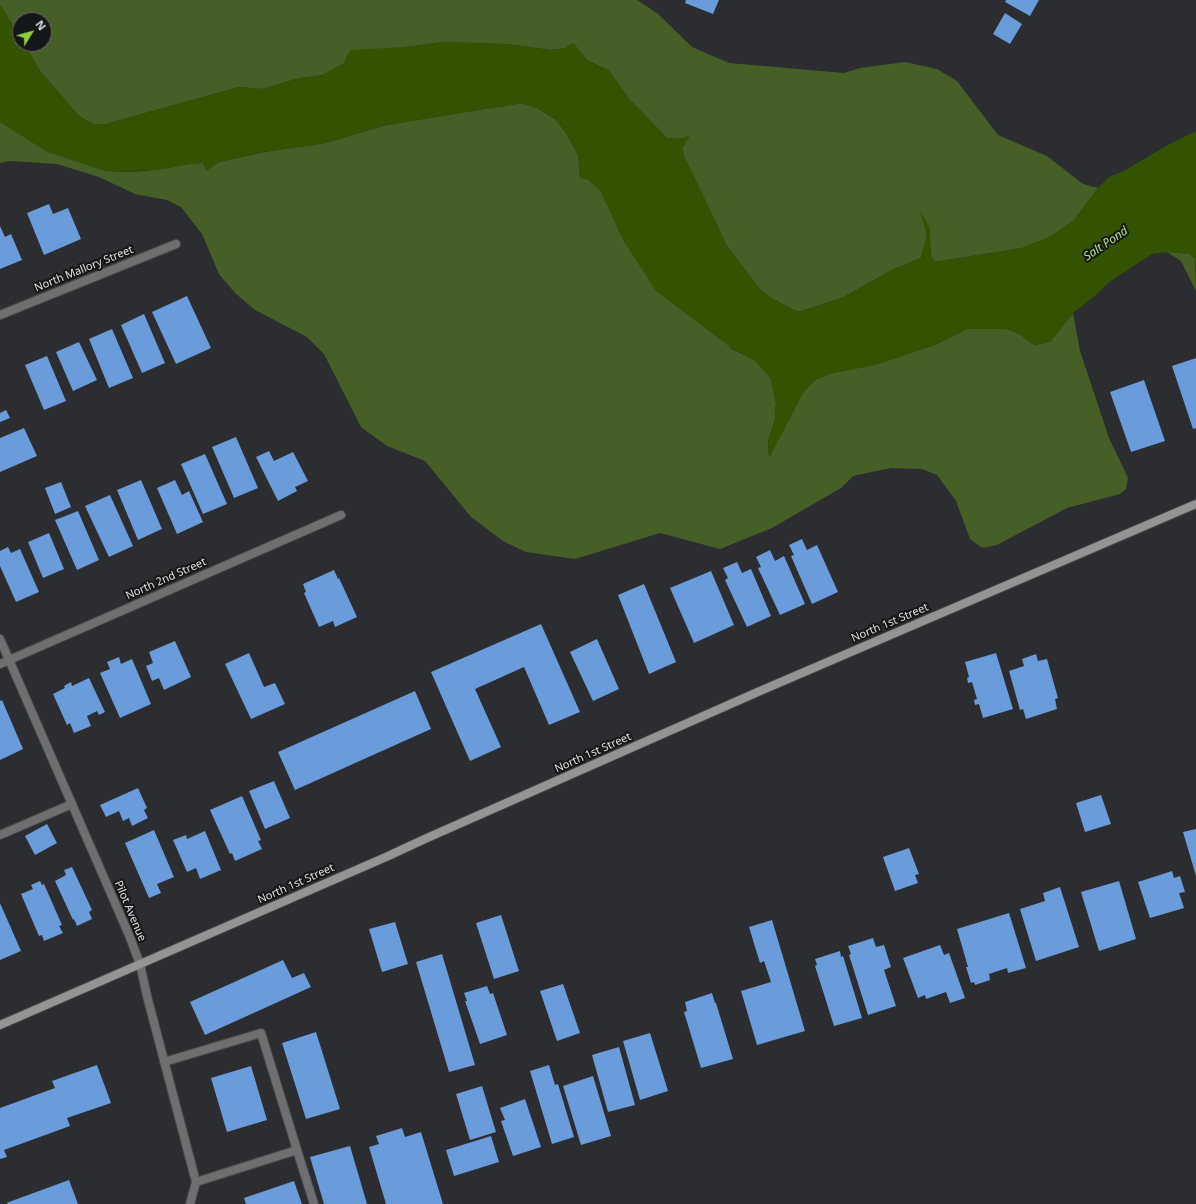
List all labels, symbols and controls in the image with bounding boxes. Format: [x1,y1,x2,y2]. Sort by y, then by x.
north arrow [12,12,52,52]
text: N [32,17,50,33]
water label: Salt Pond [1081,224,1131,264]
street label: North Mallory Street [33,243,135,295]
street label: North 2nd Street [124,555,208,603]
street label: North 1st Street [850,601,930,645]
street label: North 1st Street [553,730,633,776]
street label: North 1st Street [256,861,336,907]
street label: Pilot Avenue [111,879,149,943]

